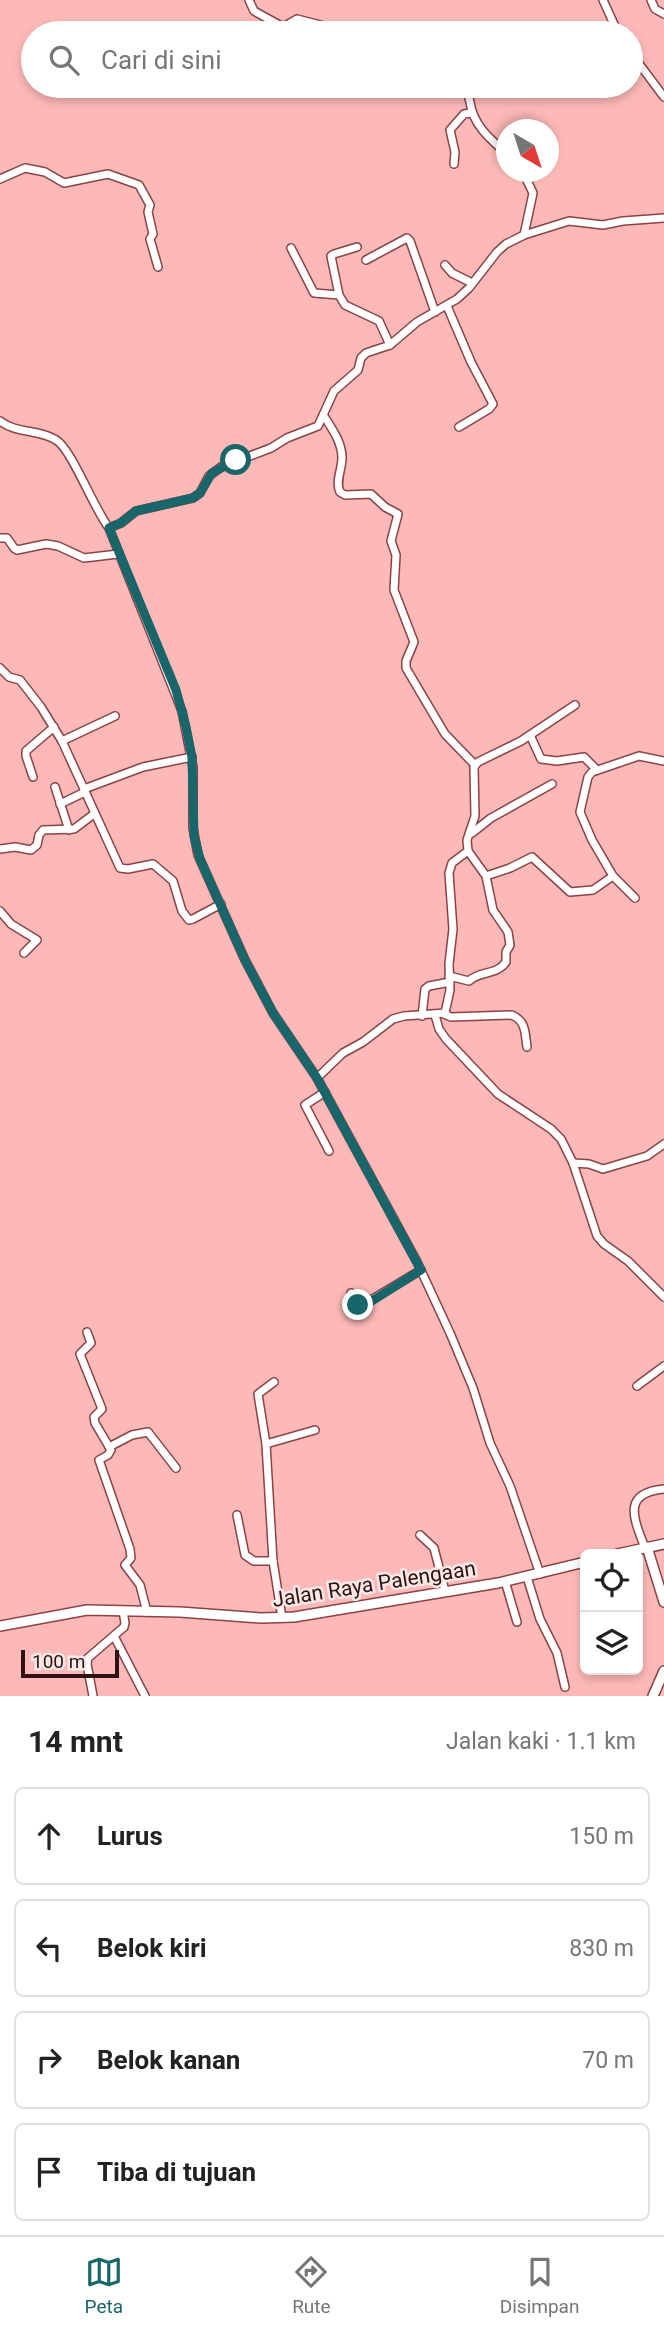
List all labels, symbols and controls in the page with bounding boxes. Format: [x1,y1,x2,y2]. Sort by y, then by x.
search box [21,21,643,98]
icon: search [45,41,83,79]
text: Cari di sini [101,45,222,75]
north arrow [496,119,559,182]
route start [220,444,251,475]
route end [342,1289,373,1320]
map controls [580,1549,643,1675]
button: locate [580,1549,643,1612]
street label: Jalan Raya Palengaan [271,1556,477,1612]
button: layers [580,1612,643,1675]
scale bar [21,1647,119,1679]
text: 100 m [32,1650,85,1673]
text: 14 mnt [28,1724,123,1759]
text: Jalan kaki · 1.1 km [446,1728,636,1755]
icon: ahead [30,1817,68,1855]
text: Lurus [97,1821,163,1851]
text: 150 m [569,1823,634,1850]
icon: left [30,1929,68,1967]
text: Belok kiri [97,1933,207,1963]
text: 830 m [569,1935,634,1962]
icon: right [30,2041,68,2079]
text: Belok kanan [97,2045,240,2075]
text: 70 m [582,2047,634,2074]
icon: arrive [30,2153,68,2191]
text: Tiba di tujuan [97,2157,256,2187]
tab: Peta [85,2253,123,2318]
tab: Rute [292,2253,331,2318]
tab: Disimpan [500,2253,579,2318]

